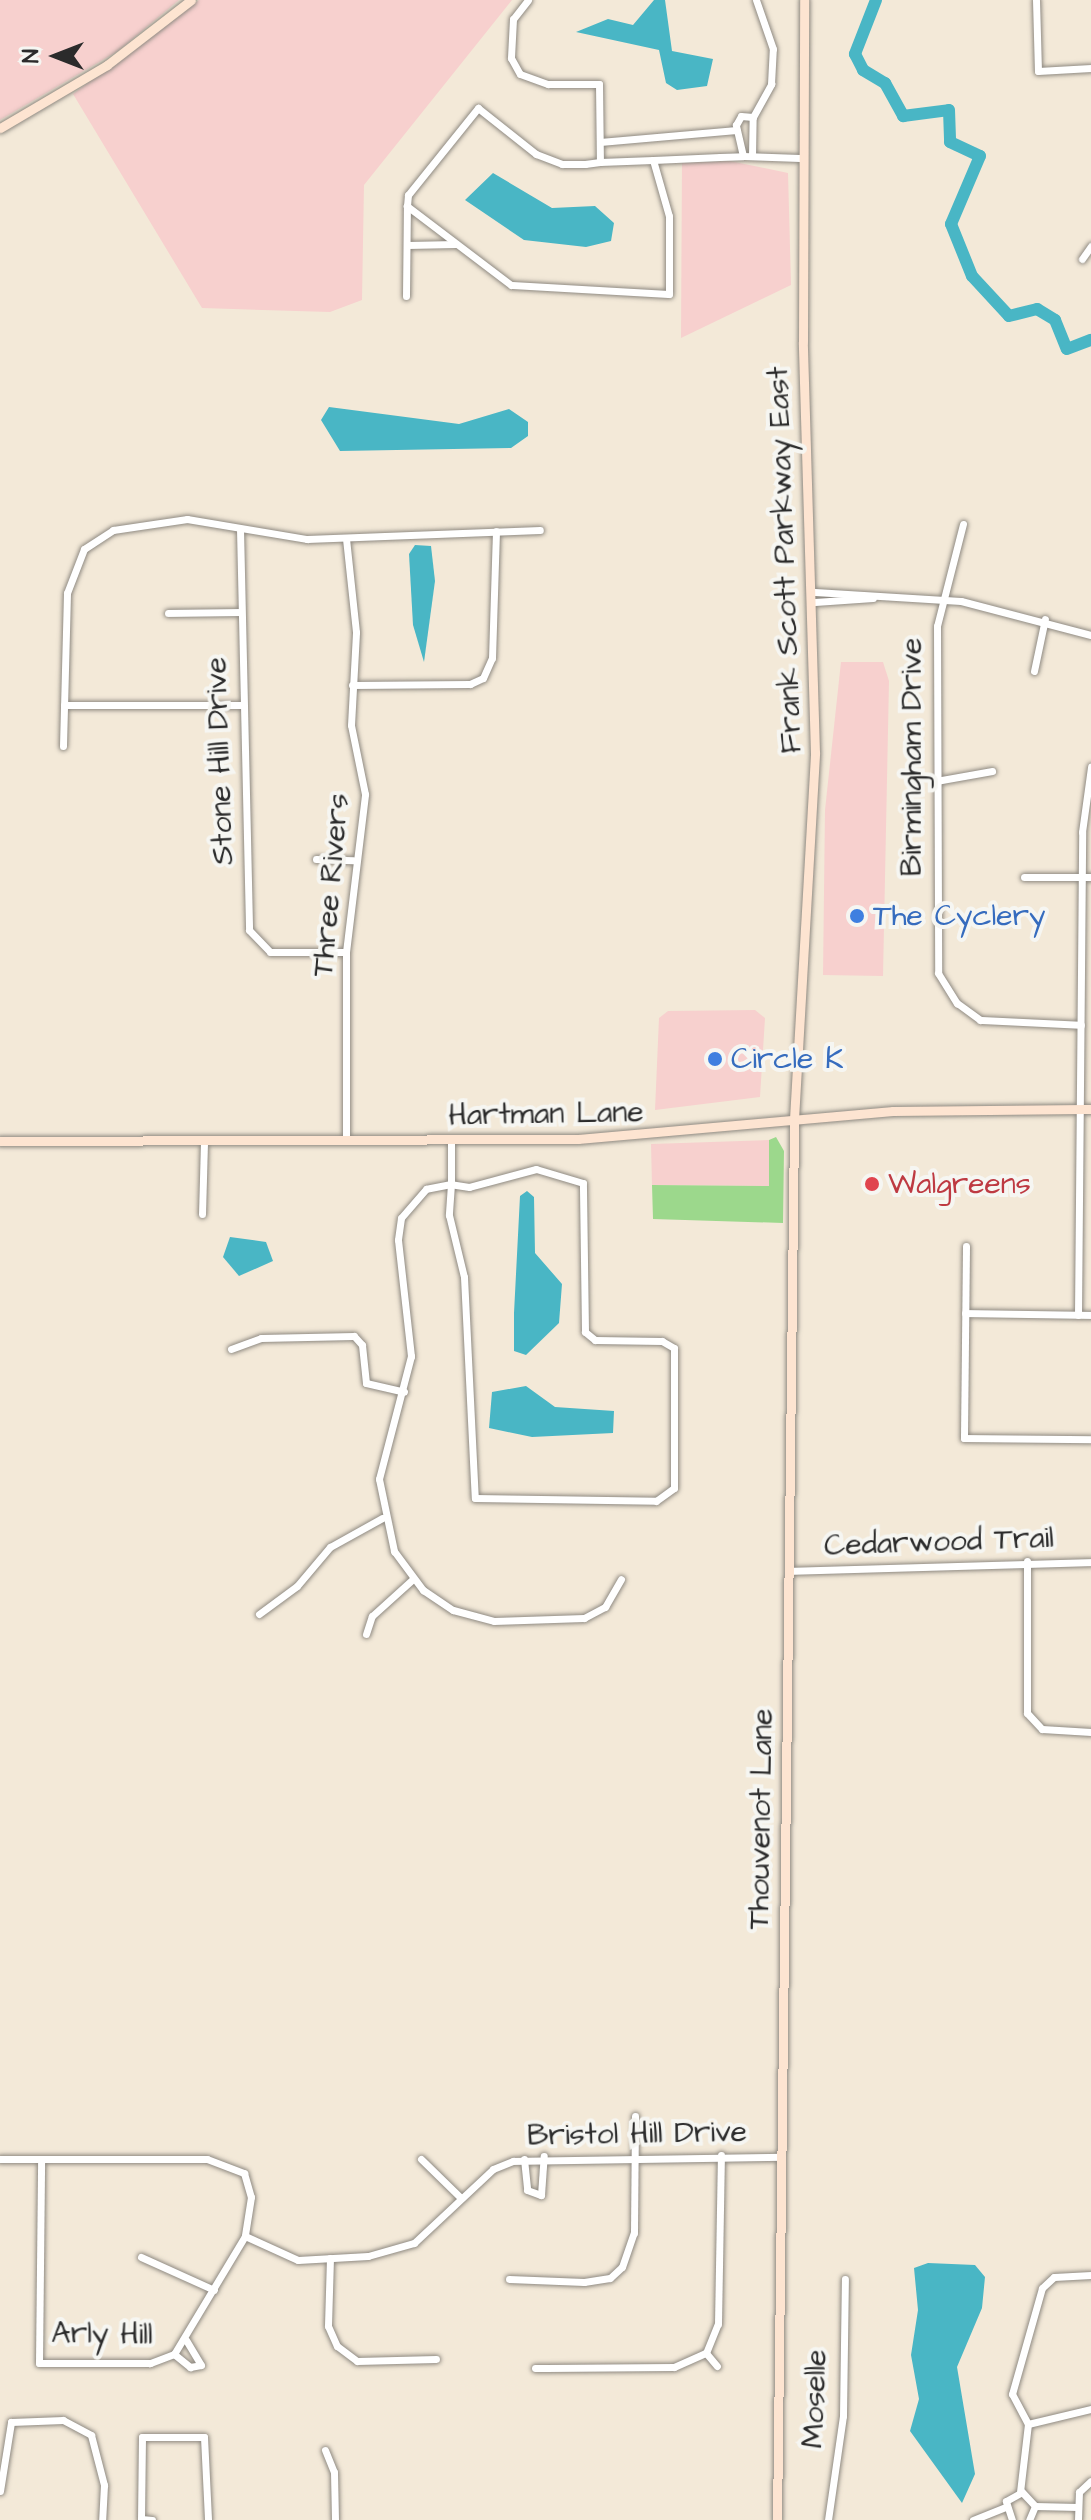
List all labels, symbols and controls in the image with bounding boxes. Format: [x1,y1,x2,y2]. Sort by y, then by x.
north arrow [16,16,96,96]
text: N [16,49,47,63]
street label: Frank Scott Parkway East [760,366,810,754]
street label: Birmingham Drive [894,638,930,876]
street label: Stone Hill Drive [198,656,242,866]
street label: Three Rivers [305,792,357,978]
place label: The Cyclery [873,898,1045,934]
marker: The Cyclery [848,907,866,925]
place label: Circle K [731,1041,843,1077]
marker: Circle K [706,1050,724,1068]
street label: Hartman Lane [448,1094,644,1134]
place label: Walgreens [888,1166,1031,1202]
marker: Walgreens [863,1175,881,1193]
street label: Cedarwood Trail [824,1520,1054,1564]
street label: Thouvenot Lane [741,1708,781,1930]
street label: Bristol Hill Drive [527,2114,747,2154]
street label: Arly Hill [51,2315,153,2353]
street label: Moselle [795,2349,835,2449]

